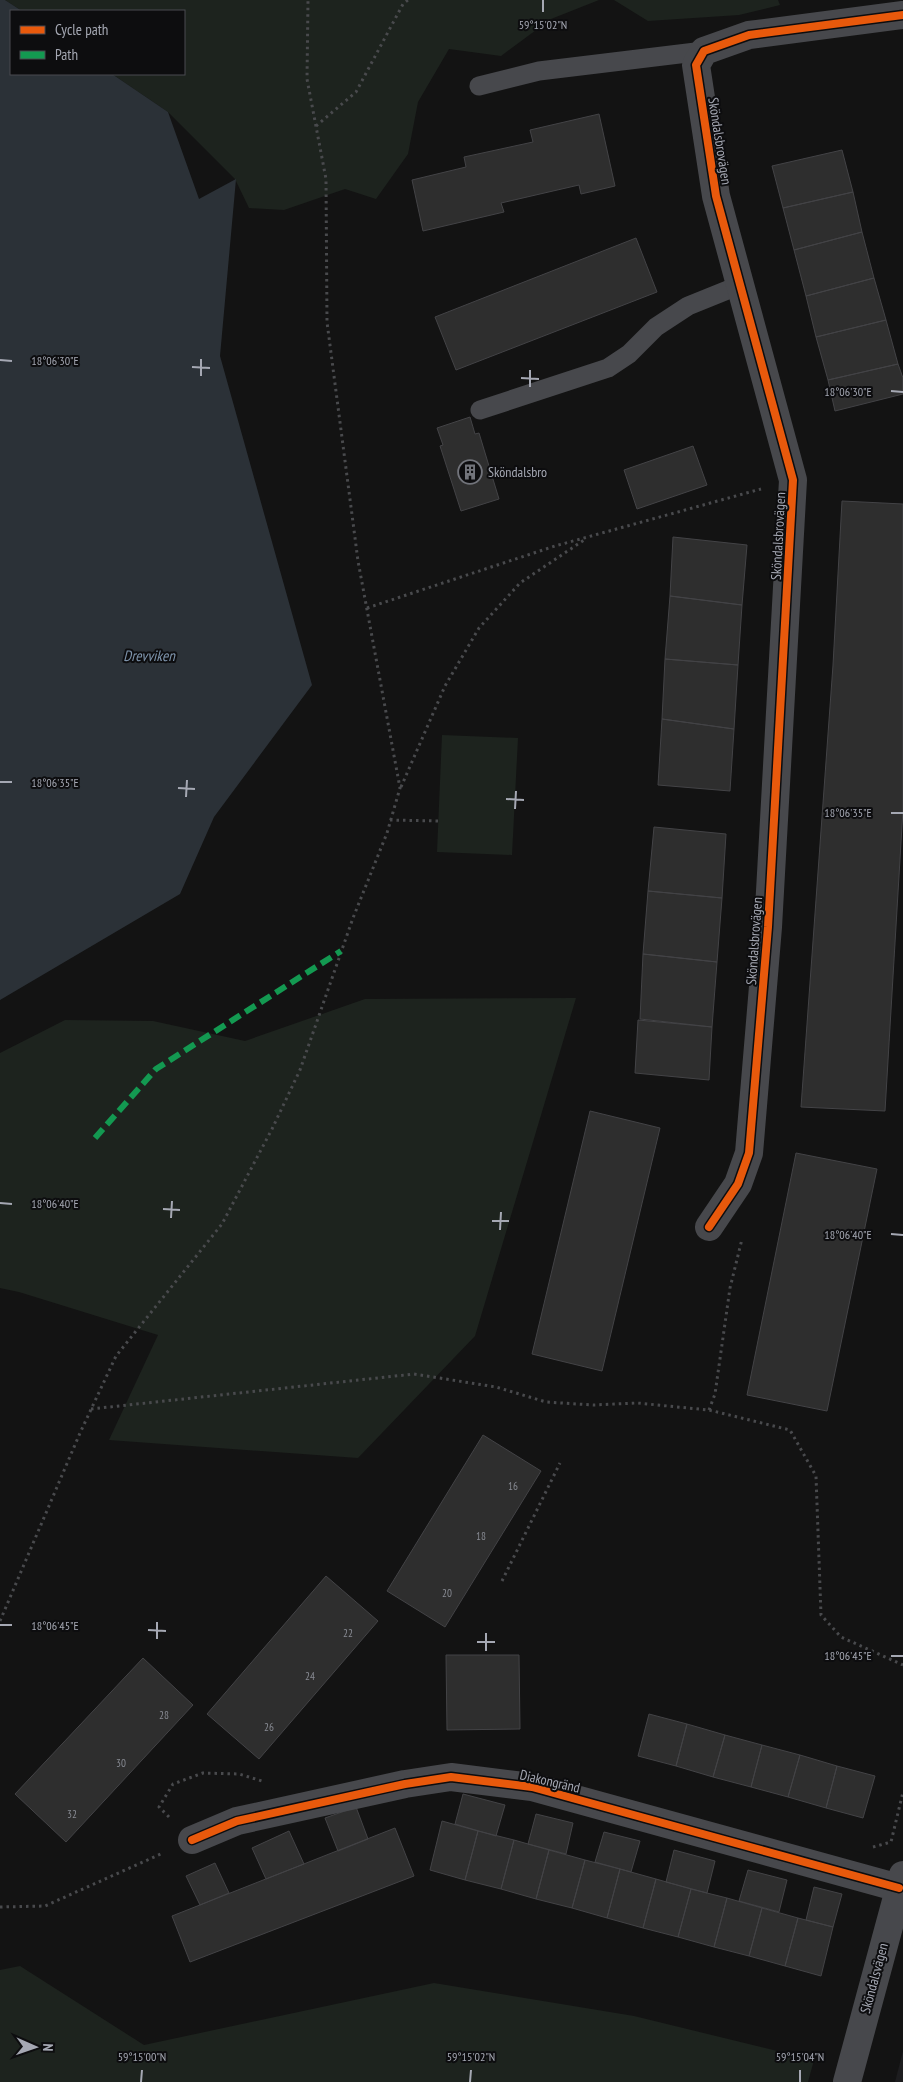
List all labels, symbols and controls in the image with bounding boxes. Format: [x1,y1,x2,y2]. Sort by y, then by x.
legend [10,10,185,75]
text: 59°15'02"N [519,17,567,32]
text: Cycle path [55,20,108,39]
text: Path [55,45,78,64]
street label: Sköndalsbrovägen [704,96,736,186]
text: 18°06'30"E [31,353,79,368]
text: 18°06'30"E [824,384,872,399]
building icon: Sköndalsbro [457,459,483,485]
place label: Sköndalsbro [488,463,547,481]
street label: Sköndalsbrovägen [767,492,789,580]
water label: Drevviken [123,646,176,665]
text: 18°06'35"E [31,775,79,790]
text: 18°06'35"E [824,805,872,820]
street label: Sköndalsbrovägen [742,896,766,986]
text: 18°06'40"E [31,1196,79,1211]
text: 18°06'40"E [824,1227,872,1242]
house number: 16 [508,1479,518,1493]
house number: 18 [476,1529,486,1543]
house number: 20 [442,1586,452,1600]
text: 18°06'45"E [31,1618,79,1633]
house number: 22 [343,1626,353,1640]
text: 18°06'45"E [824,1648,872,1663]
house number: 24 [305,1669,315,1683]
house number: 28 [159,1708,169,1722]
house number: 26 [264,1720,274,1734]
house number: 30 [116,1756,126,1770]
street label: Diakongränd [518,1765,582,1797]
house number: 32 [67,1807,77,1821]
street label: Sköndalsvägen [856,1941,892,2015]
north arrow [10,2022,60,2072]
text: N [39,2043,57,2052]
text: 59°15'00"N [118,2049,166,2064]
text: 59°15'02"N [447,2049,495,2064]
text: 59°15'04"N [776,2049,824,2064]

